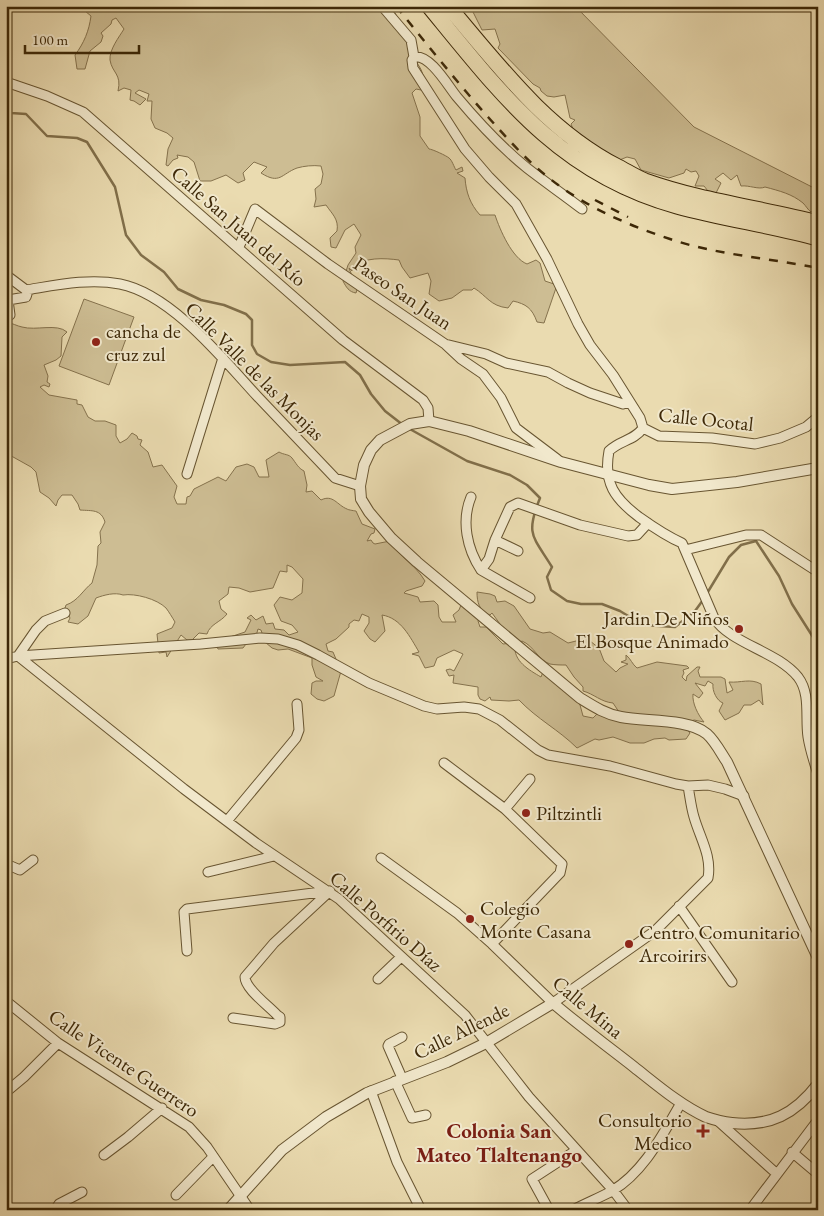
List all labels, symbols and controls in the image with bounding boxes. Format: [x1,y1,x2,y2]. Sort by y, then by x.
scale bar [25,22,139,54]
text: 100 m [32,30,69,49]
street label: Calle San Juan del Río [166,160,312,292]
street label: Paseo San Juan [349,250,458,336]
street label: Calle Valle de las Monjas [180,296,330,446]
place label: cancha de cruz zul [106,318,181,367]
marker: cancha de cruz zul [90,336,102,348]
street label: Calle Ocotal [657,401,755,437]
place label: Jardin De Niños El Bosque Animado [575,605,729,654]
marker: Jardin De Niños El Bosque Animado [733,623,745,635]
place label: Piltzintli [536,800,602,826]
marker: Piltzintli [520,807,532,819]
street label: Calle Porfirio Díaz [324,865,448,977]
place label: Colegio Monte Casana [480,895,591,944]
marker: Colegio Monte Casana [464,913,476,925]
place label: Centro Comunitario Arcoirirs [638,919,800,968]
marker: Centro Comunitario Arcoirirs [623,938,635,950]
street label: Calle Mina [547,970,629,1044]
street label: Calle Allende [409,997,513,1065]
street label: Calle Vicente Guerrero [44,1003,204,1123]
place label: Consultorio Medico [598,1107,692,1156]
district label: Colonia San Mateo Tlaltenango [416,1117,582,1168]
marker: Consultorio Medico [696,1124,710,1138]

